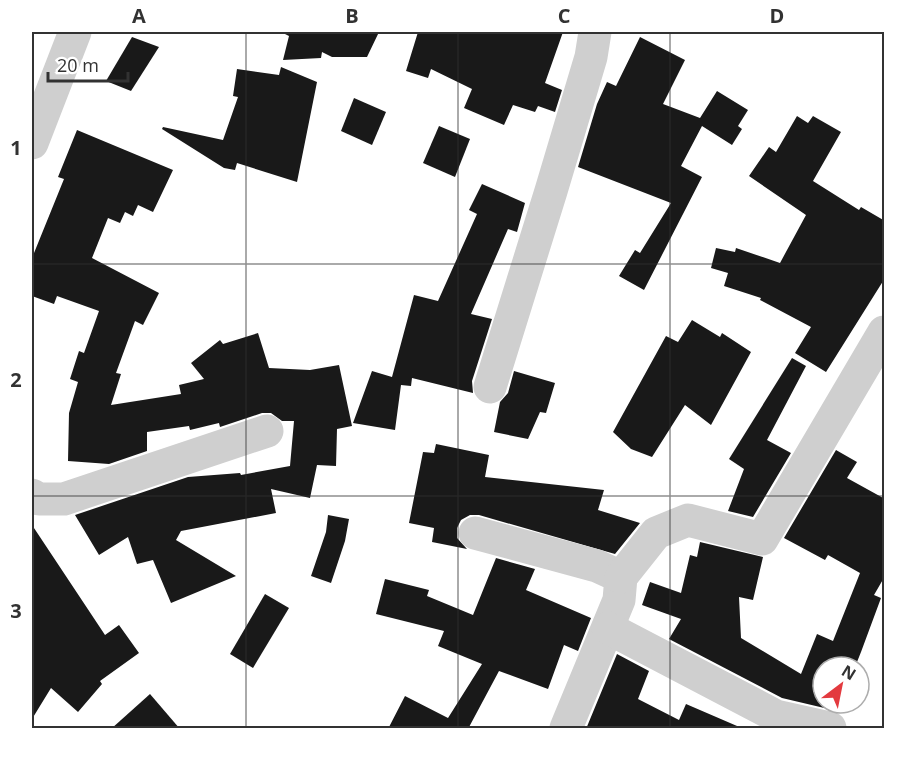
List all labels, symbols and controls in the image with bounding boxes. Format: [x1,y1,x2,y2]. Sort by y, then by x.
text: A [132,2,146,29]
text: B [345,2,359,29]
text: C [558,2,571,29]
text: D [770,2,784,29]
scale bar [48,45,128,83]
text: 20 m [57,53,99,77]
text: 1 [10,134,22,161]
text: 2 [10,366,22,393]
text: 3 [10,597,22,624]
north arrow [811,655,871,715]
text: N [838,660,860,685]

